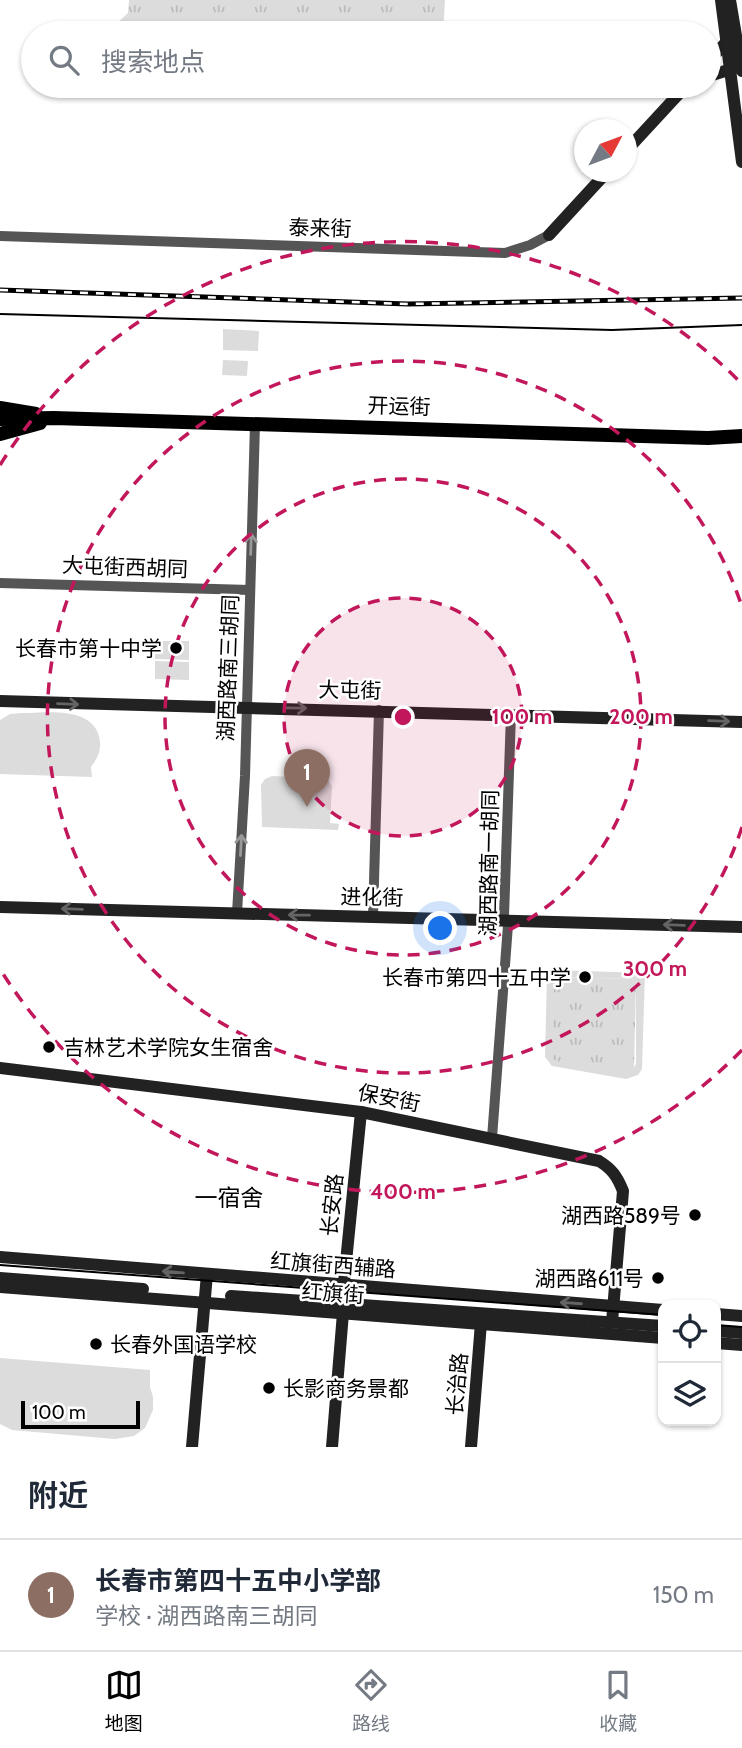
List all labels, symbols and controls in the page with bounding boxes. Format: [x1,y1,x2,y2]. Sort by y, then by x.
search box [21,21,721,98]
icon: search [45,41,83,79]
text: 搜索地点 [101,46,205,78]
north arrow [574,119,637,182]
street label: 泰来街 [288,214,352,242]
street label: 开运街 [367,392,431,420]
one-way arrow [245,533,258,556]
street label: 大屯街西胡同 [62,552,188,582]
street label: 湖西路南三胡同 [213,594,243,742]
place label: 长春市第十中学 [15,636,162,661]
marker: 长春市第十中学 [168,640,184,656]
street label: 大屯街 [318,677,382,703]
one-way arrow [56,697,79,710]
one-way arrow [284,702,307,715]
text: 100 m [492,704,552,729]
text: 200 m [609,704,673,729]
centre of rings [391,705,415,729]
one-way arrow [707,714,730,728]
pin: 1 [284,749,330,807]
street label: 湖西路南一胡同 [475,789,503,937]
one-way arrow [235,834,248,857]
street label: 进化街 [340,884,404,910]
one-way arrow [61,902,84,915]
one-way arrow [288,908,311,921]
your location [423,911,457,945]
one-way arrow [663,919,686,932]
text: 300 m [623,956,687,981]
place label: 长春市第四十五中学 [382,965,571,990]
marker: 长春市第四十五中学 [577,969,593,985]
place label: 吉林艺术学院女生宿舍 [63,1035,273,1060]
marker: 吉林艺术学院女生宿舍 [41,1039,57,1055]
street label: 保安街 [356,1080,422,1116]
street label: 长安路 [316,1172,348,1238]
text: 400 m [370,1179,436,1204]
district label: 一宿舍 [195,1184,264,1212]
place label: 湖西路589号 [561,1203,681,1228]
marker: 湖西路589号 [687,1207,703,1223]
street label: 红旗街西辅路 [269,1248,397,1282]
one-way arrow [162,1265,185,1278]
place label: 湖西路611号 [535,1266,644,1291]
marker: 湖西路611号 [650,1270,666,1286]
street label: 红旗街 [301,1278,365,1308]
one-way arrow [560,1296,583,1309]
map controls [658,1300,721,1426]
button: locate [658,1300,721,1363]
place label: 长春外国语学校 [110,1332,257,1357]
marker: 长春外国语学校 [88,1336,104,1352]
street label: 长治路 [442,1352,472,1416]
button: layers [658,1363,721,1426]
place label: 长影商务景都 [283,1376,409,1401]
marker: 长影商务景都 [261,1380,277,1396]
scale bar [21,1398,140,1430]
text: 100 m [32,1401,86,1424]
text: 附近 [28,1477,88,1514]
text: 长春市第四十五中小学部 [95,1565,381,1597]
text: 1 [47,1581,55,1609]
text: 150 m [653,1581,714,1609]
text: 学校 · 湖西路南三胡同 [95,1602,318,1630]
tab: 地图 [105,1666,143,1735]
tab: 路线 [352,1666,390,1735]
tab: 收藏 [599,1666,637,1735]

